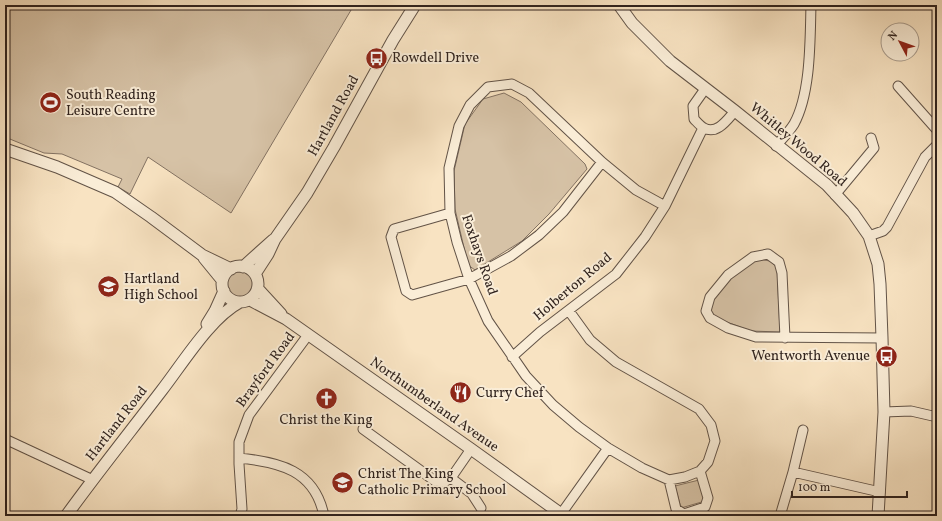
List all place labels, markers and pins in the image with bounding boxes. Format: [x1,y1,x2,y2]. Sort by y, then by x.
bus stop icon: Rowdell Drive [364,45,390,71]
place label: Rowdell Drive [392,49,480,68]
place label: South Reading Leisure Centre [66,86,156,121]
sports icon: South Reading Leisure Centre [38,90,64,116]
place label: Hartland High School [124,270,198,305]
school or university icon: Hartland High School [95,274,121,300]
bus stop icon: Wentworth Avenue [873,343,899,369]
place label: Wentworth Avenue [751,347,870,366]
restaurant icon: Curry Chef [448,380,474,406]
place label: Curry Chef [476,384,545,403]
church icon: Christ the King [313,385,339,411]
place label: Christ the King [279,411,373,430]
place label: Christ The King Catholic Primary School [358,465,506,500]
school or university icon: Christ The King Catholic Primary School [329,469,355,495]

